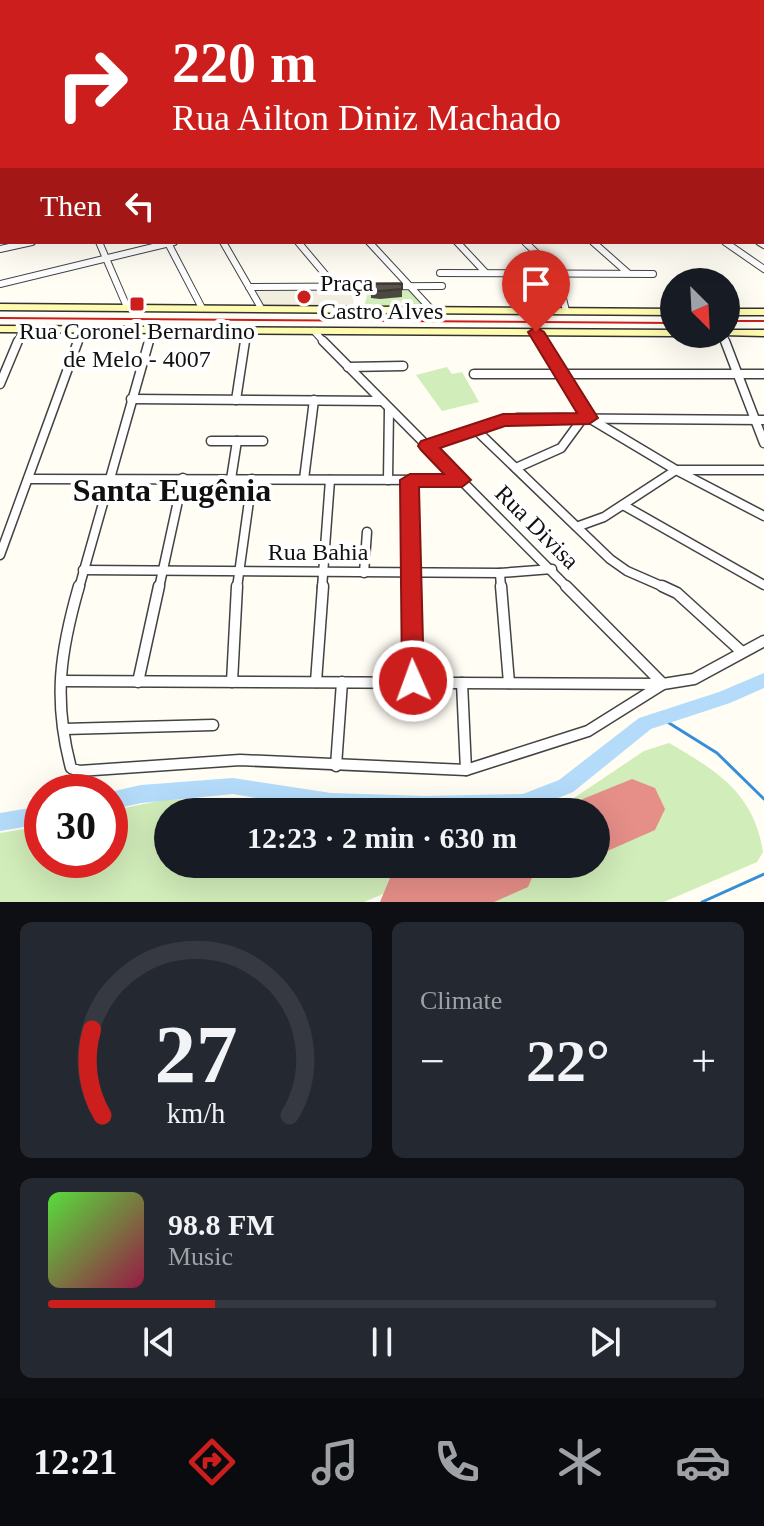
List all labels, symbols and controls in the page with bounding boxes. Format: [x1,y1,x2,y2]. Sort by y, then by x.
icon: right [40,32,144,136]
text: 220 m [172,32,317,94]
text: Rua Ailton Diniz Machado [172,98,561,138]
icon: left [118,184,162,228]
text: Then [40,189,102,222]
pin [502,250,570,332]
icon: arrive [514,262,558,306]
north arrow [660,268,740,348]
map controls [660,268,740,348]
place label: Praça Castro Alves [320,270,443,324]
marker: Praça Castro Alves [295,288,313,306]
marker: Rua Coronel Bernardino de Melo - 4007 [128,295,146,313]
place label: Rua Coronel Bernardino de Melo - 4007 [19,318,255,372]
district label: Santa Eugênia [73,472,271,508]
street label: Rua Divisa [490,480,584,574]
street label: Rua Bahia [268,539,369,565]
position arrow [371,639,455,723]
speed limit sign: 30 [24,774,128,878]
text: 12:23 · 2 min · 630 m [247,821,517,854]
text: Climate [420,986,502,1015]
text: 27 [154,1008,238,1100]
text: 22° [526,1028,610,1094]
text: − [420,1037,445,1086]
text: + [691,1037,716,1086]
text: km/h [167,1098,225,1129]
text: 98.8 FM [168,1208,275,1241]
text: Music [168,1242,233,1271]
icon: previous [137,1320,181,1364]
icon: pause [360,1320,404,1364]
icon: next [583,1320,627,1364]
icon: directions [184,1434,240,1490]
icon: music [307,1434,363,1490]
icon: phone [429,1434,485,1490]
icon: climate [552,1434,608,1490]
icon: car [675,1434,731,1490]
text: 12:21 [33,1442,117,1482]

